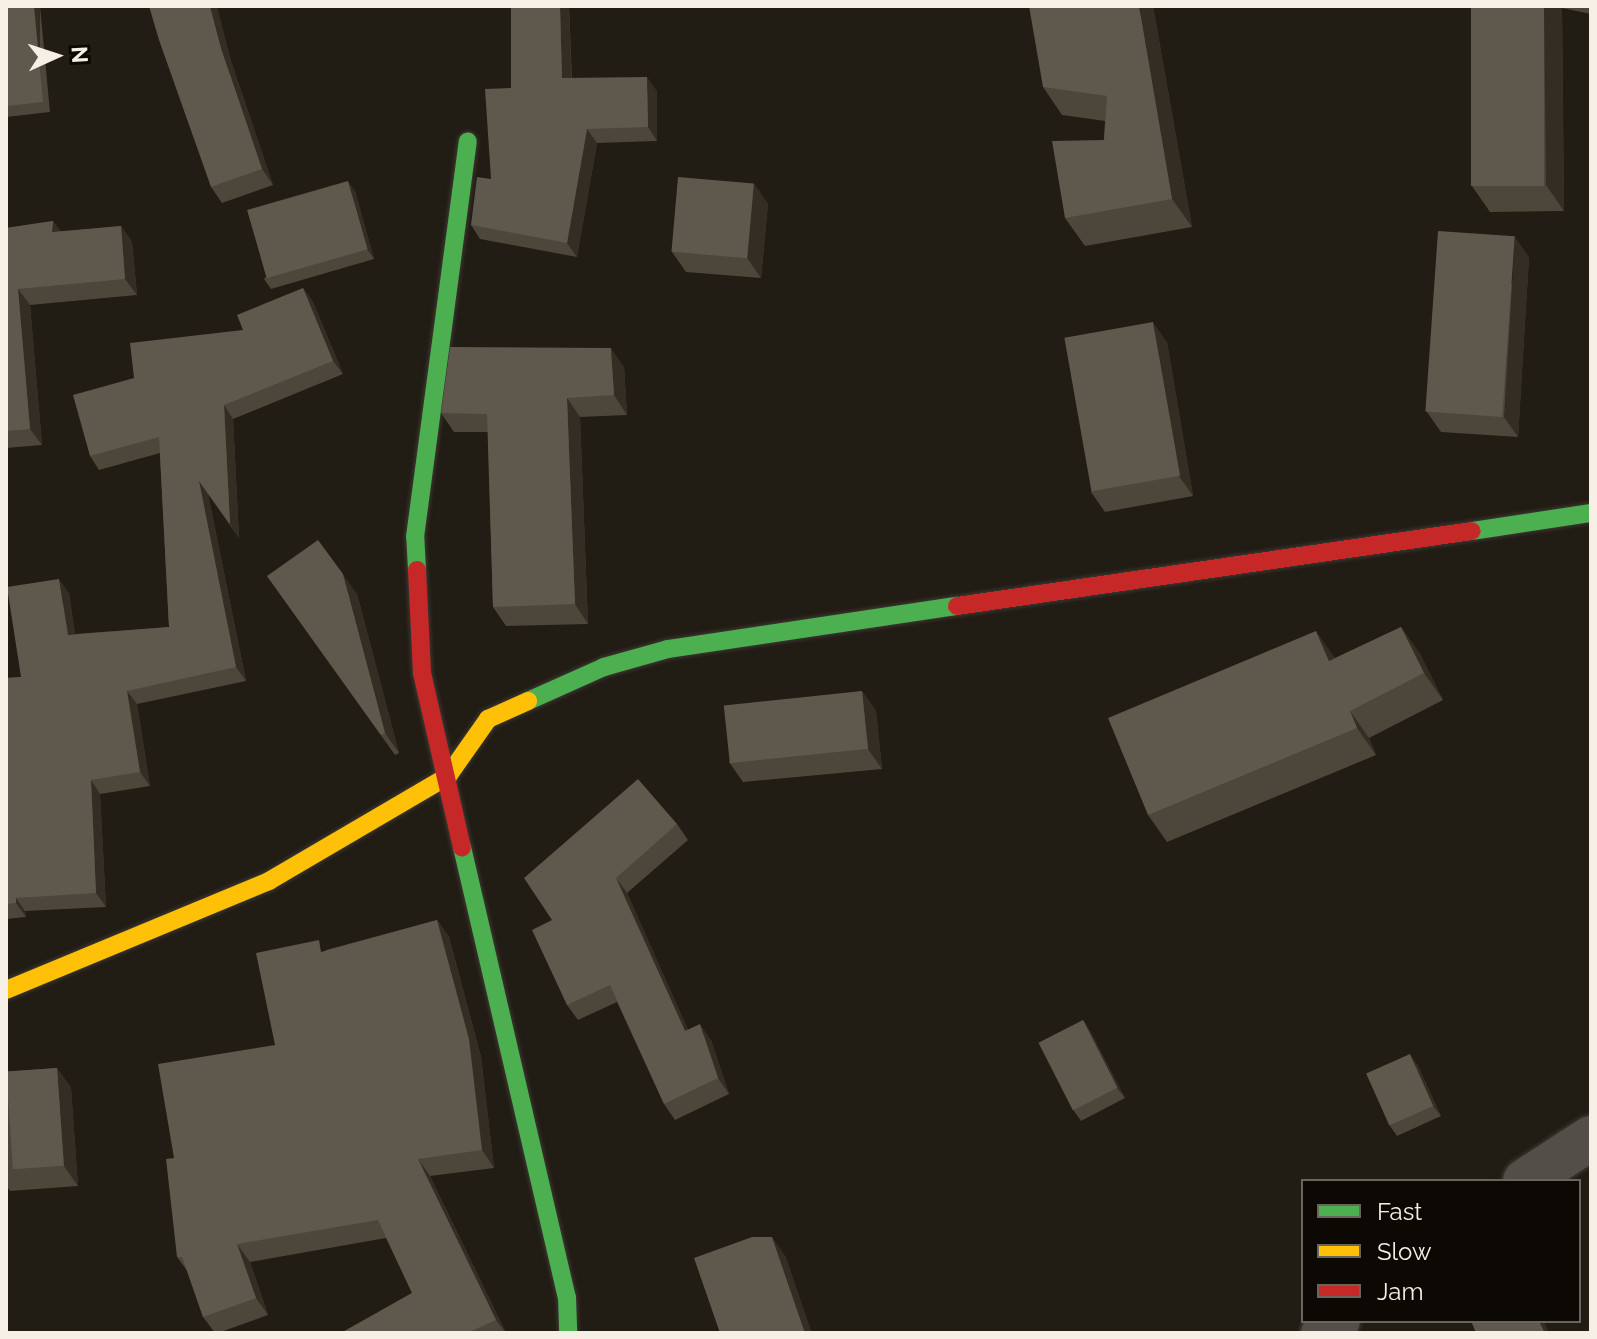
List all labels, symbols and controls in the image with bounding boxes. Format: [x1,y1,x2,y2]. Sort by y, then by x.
north arrow [16,16,96,96]
text: N [67,46,93,64]
legend [1301,1179,1581,1323]
text: Fast [1377,1197,1422,1226]
text: Slow [1377,1237,1431,1266]
text: Jam [1377,1277,1423,1306]

